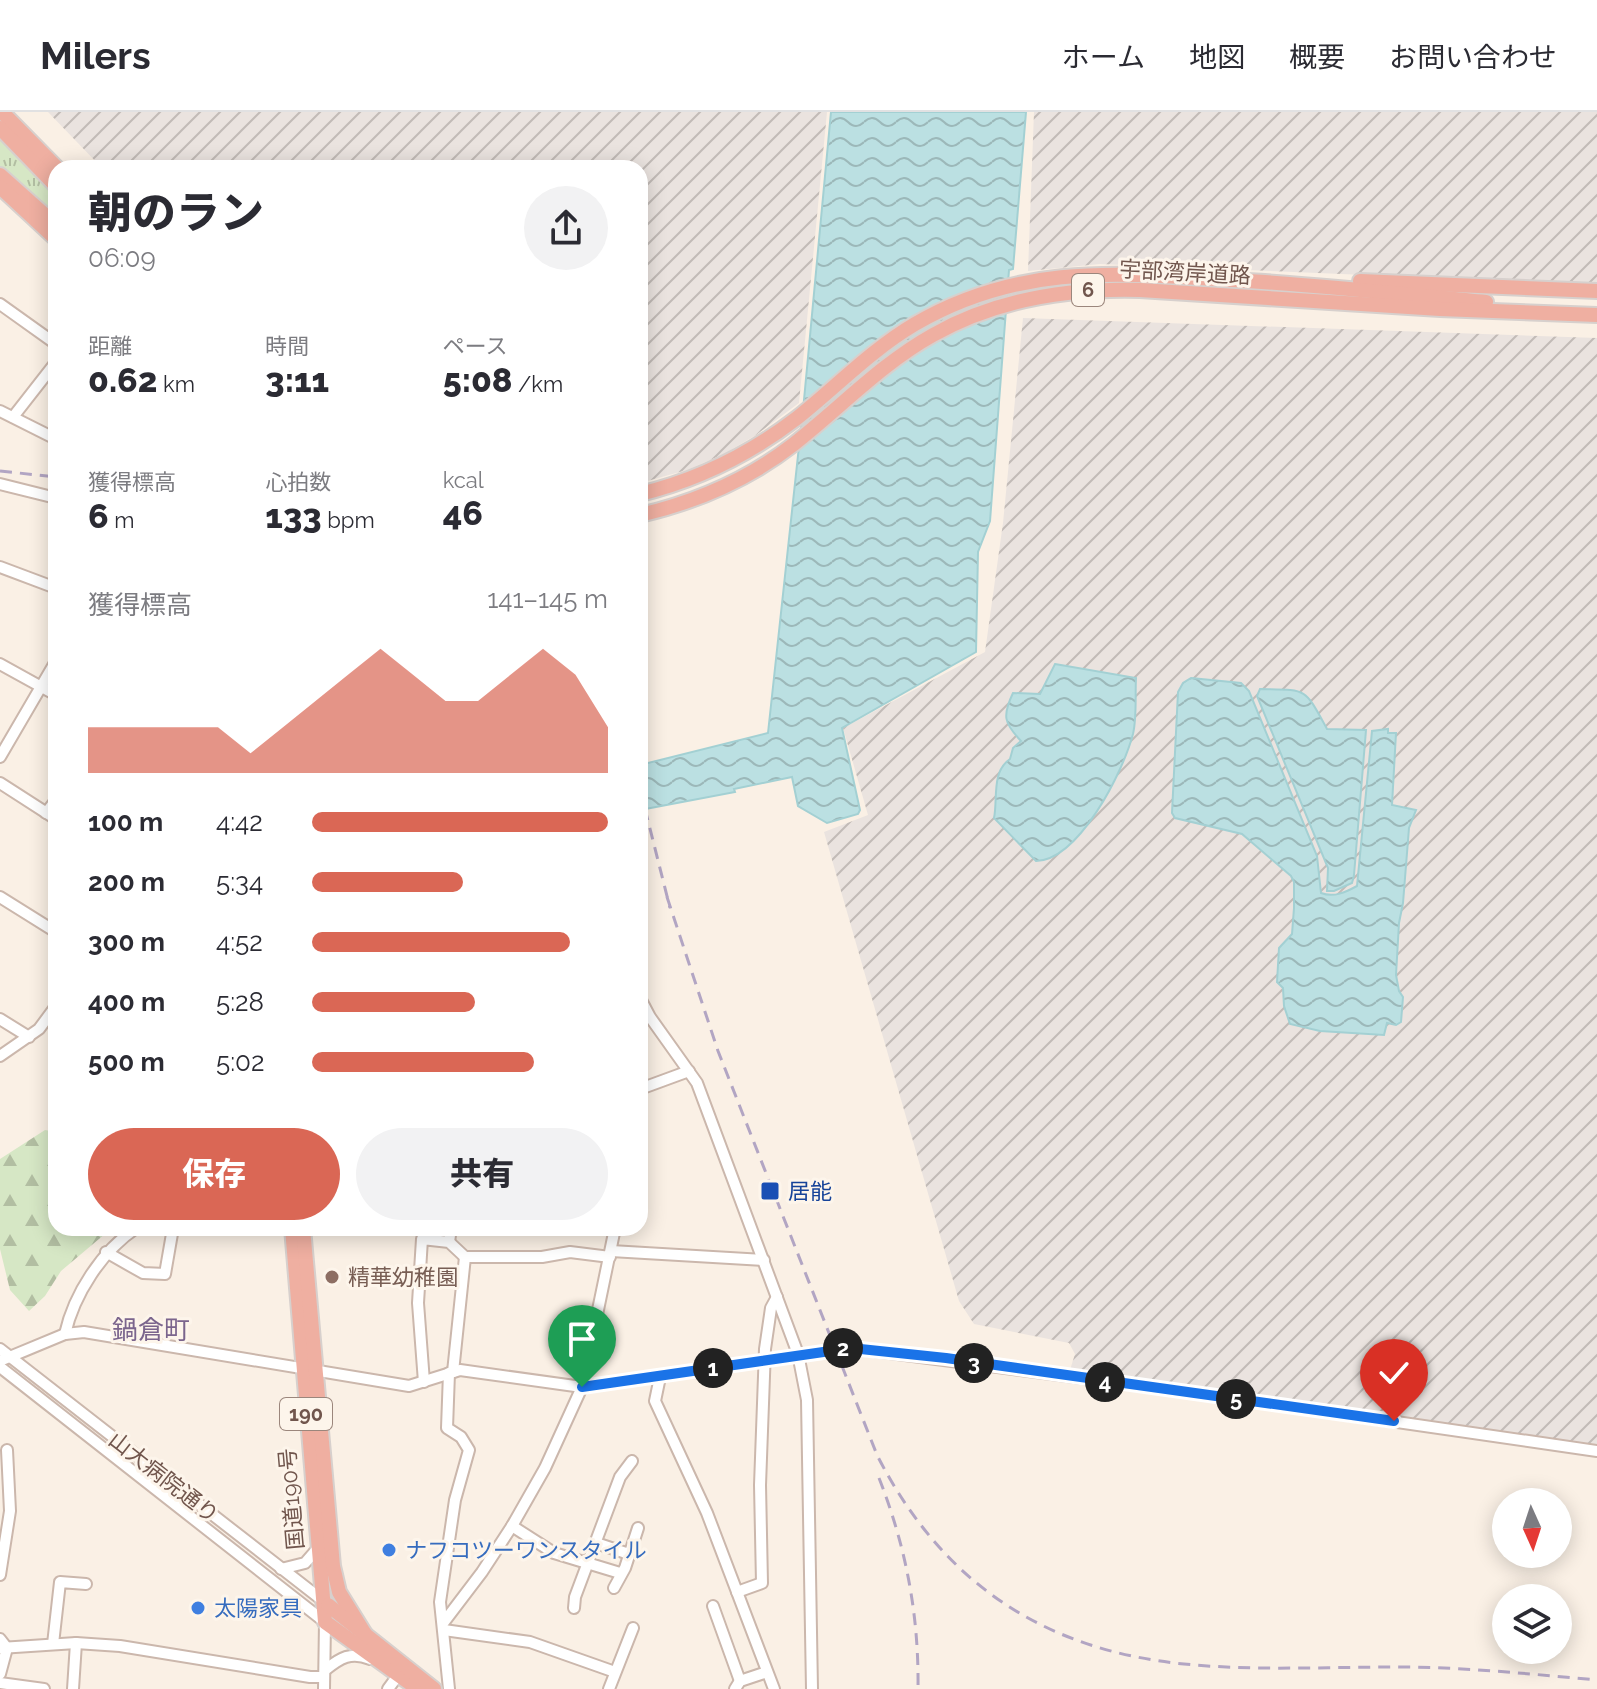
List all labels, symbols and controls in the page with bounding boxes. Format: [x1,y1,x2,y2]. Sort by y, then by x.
text: Milers [40,33,151,78]
text: ホーム [1062,41,1145,74]
text: 地図 [1189,41,1245,74]
text: 概要 [1289,41,1345,74]
text: お問い合わせ [1389,41,1557,74]
button: share [524,186,608,270]
text: 朝のラン [88,187,264,238]
text: 06:09 [88,243,156,273]
street label: 宇部湾岸道路 [1118,256,1252,288]
road number: 6 [1072,274,1104,306]
text: 距離 [88,333,132,359]
text: 時間 [265,333,309,359]
text: ペース [443,333,508,359]
text: 0.62 [88,360,157,400]
text: 3:11 [265,360,329,400]
text: 5:08 [443,360,512,400]
text: km [157,371,195,397]
text: /km [512,371,563,397]
text: kcal [443,467,484,493]
text: 獲得標高 [88,469,176,495]
text: 心拍数 [265,469,331,495]
text: 46 [443,493,483,533]
text: 6 [88,496,109,536]
text: 133 [265,496,322,536]
text: m [109,507,135,533]
text: bpm [322,507,375,533]
text: 141–145 m [487,584,608,614]
text: 獲得標高 [88,590,192,620]
text: 100 m [88,807,163,837]
text: 4:42 [216,807,263,837]
text: 200 m [88,867,165,897]
text: 5:34 [216,867,263,897]
text: 300 m [88,927,165,957]
text: 4:52 [216,927,263,957]
text: 400 m [88,987,165,1017]
text: 5:28 [216,987,264,1017]
text: 500 m [88,1047,165,1077]
text: 5:02 [216,1047,265,1077]
button: 保存 [88,1128,340,1220]
button: 共有 [356,1128,608,1220]
place label: 居能 [788,1178,832,1204]
marker: 居能 [759,1180,781,1202]
place label: 精華幼稚園 [348,1264,458,1290]
marker: 精華幼稚園 [323,1268,341,1286]
pin [548,1305,616,1387]
district label: 鍋倉町 [112,1315,190,1345]
icon: arrive [560,1317,604,1361]
pin: 2 [823,1328,863,1368]
text: 2 [837,1335,849,1361]
pin [1360,1339,1428,1421]
pin: 3 [954,1343,994,1383]
pin: 1 [693,1348,733,1388]
text: 3 [968,1350,980,1376]
icon: check [1372,1351,1416,1395]
text: 1 [708,1355,718,1381]
pin: 4 [1085,1362,1125,1402]
text: 4 [1099,1369,1111,1395]
pin: 5 [1216,1379,1256,1419]
text: 5 [1230,1386,1242,1412]
road number: 190 [280,1398,332,1430]
street label: 山大病院通り [104,1426,224,1528]
street label: 国道190号 [274,1447,308,1551]
north arrow [1492,1488,1572,1568]
map controls [1492,1488,1572,1664]
place label: ナフコツーワンスタイル [405,1537,647,1563]
marker: ナフコツーワンスタイル [380,1541,398,1559]
button: layers [1492,1584,1572,1664]
place label: 太陽家具 [214,1595,302,1621]
marker: 太陽家具 [189,1599,207,1617]

